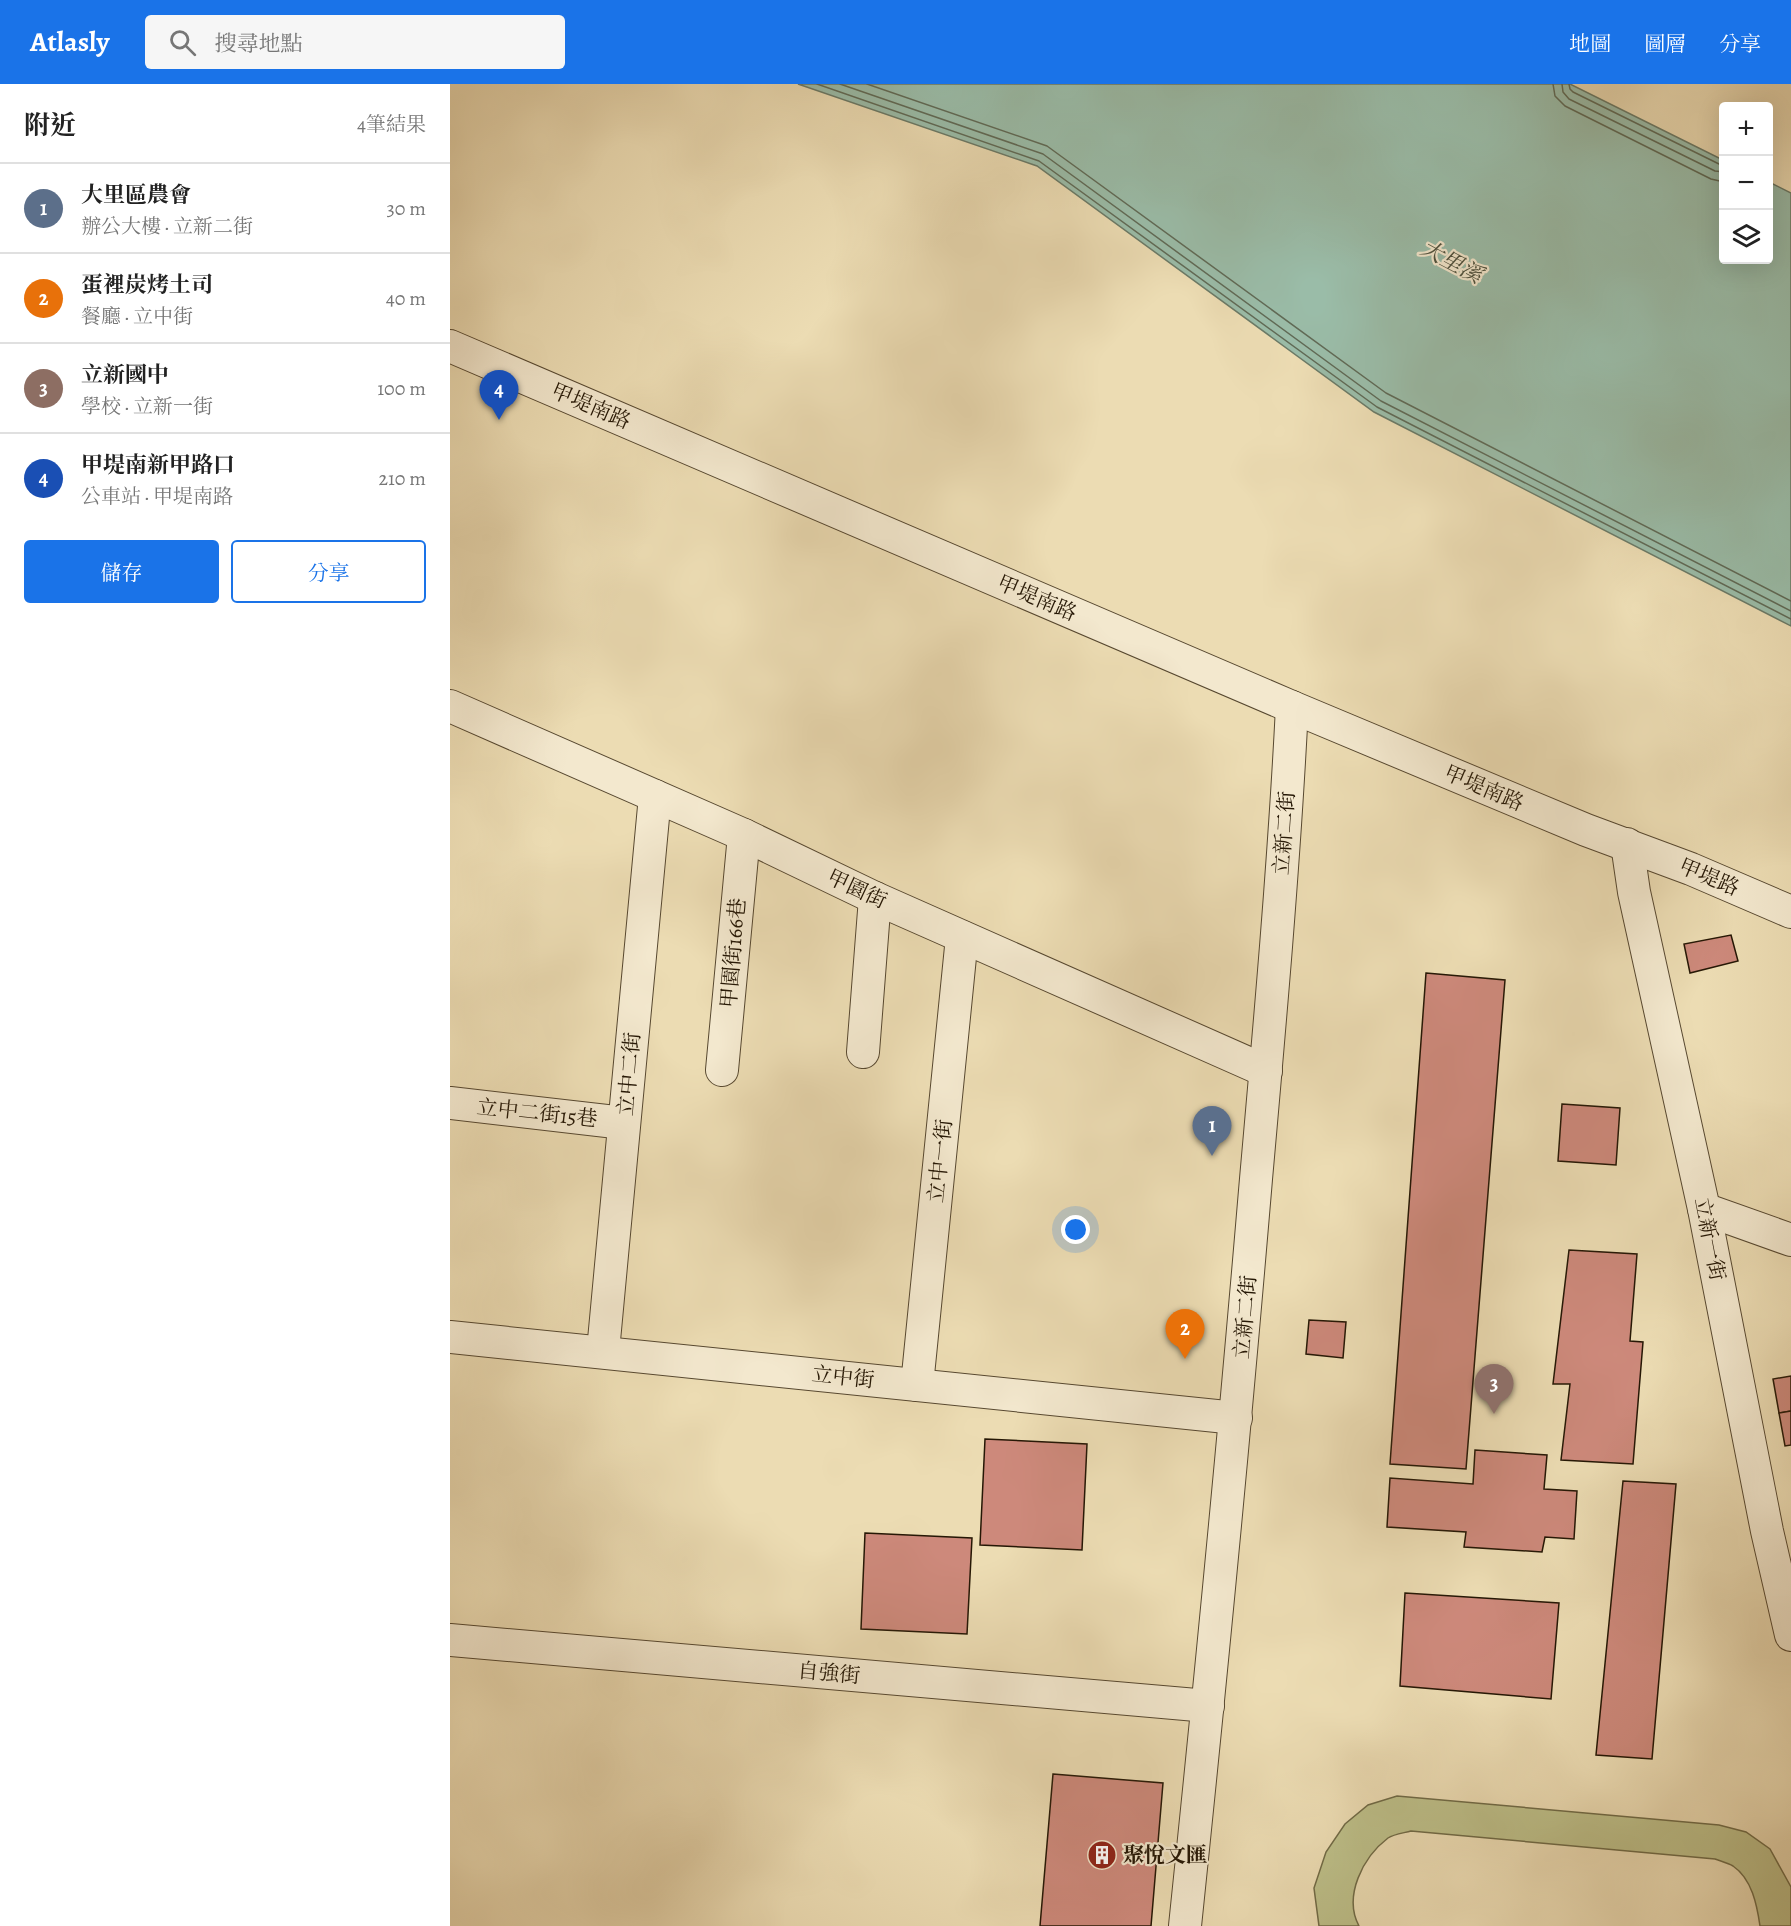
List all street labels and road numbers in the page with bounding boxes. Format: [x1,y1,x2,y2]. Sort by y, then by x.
street label: 甲堤南路 [547,377,635,435]
street label: 甲堤南路 [993,569,1081,627]
street label: 甲堤南路 [1440,759,1528,817]
street label: 立新二街 [1267,790,1301,876]
street label: 甲堤路 [1675,852,1743,902]
street label: 甲園街 [823,863,891,915]
street label: 甲園街166巷 [714,897,752,1009]
street label: 立中二街 [611,1031,647,1117]
street label: 立中二街15巷 [475,1093,599,1133]
street label: 立中一街 [922,1118,958,1204]
street label: 立新一街 [1688,1195,1732,1283]
street label: 立新二街 [1227,1274,1263,1360]
street label: 立中街 [810,1360,876,1394]
street label: 自強街 [796,1656,862,1690]

